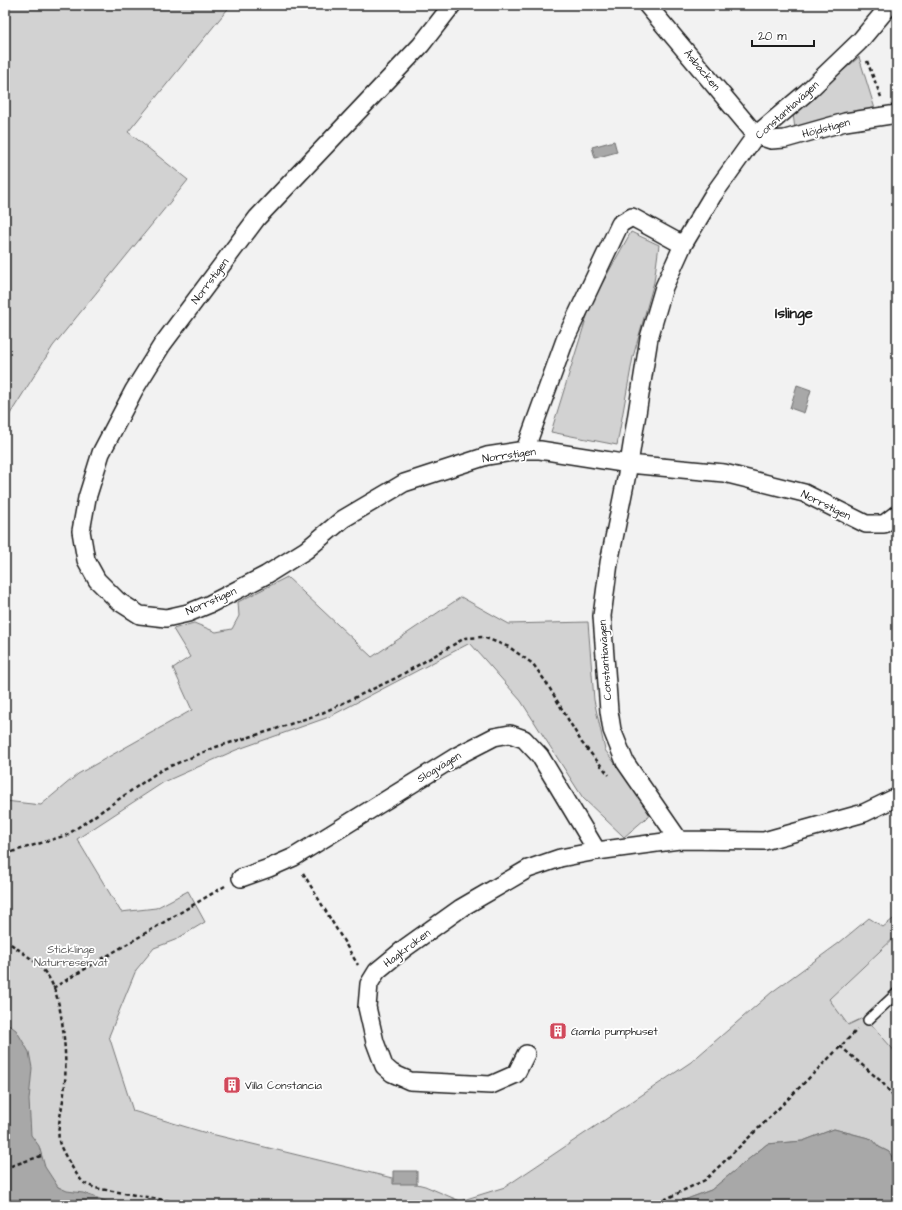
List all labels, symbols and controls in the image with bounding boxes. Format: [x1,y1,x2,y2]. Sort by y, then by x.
scale bar [752,22,814,48]
text: 20 m [758,28,787,45]
street label: Åsbacken [680,46,724,94]
street label: Constantiavägen [752,77,823,143]
street label: Höjdstigen [800,114,852,143]
street label: Norrstigen [188,255,233,308]
district label: Islinge [775,303,813,326]
street label: Norrstigen [481,444,537,467]
street label: Norrstigen [798,486,854,525]
street label: Norrstigen [183,583,240,620]
street label: Constantiavägen [595,619,616,701]
street label: Slogvägen [414,748,465,787]
street label: Hagkroken [380,925,435,971]
park label: Sticklinge Naturreservat [34,942,109,970]
building icon: Gamla pumphuset [548,1021,568,1041]
place label: Gamla pumphuset [571,1024,658,1039]
building icon: Villa Constancia [222,1075,242,1095]
place label: Villa Constancia [245,1078,322,1093]

